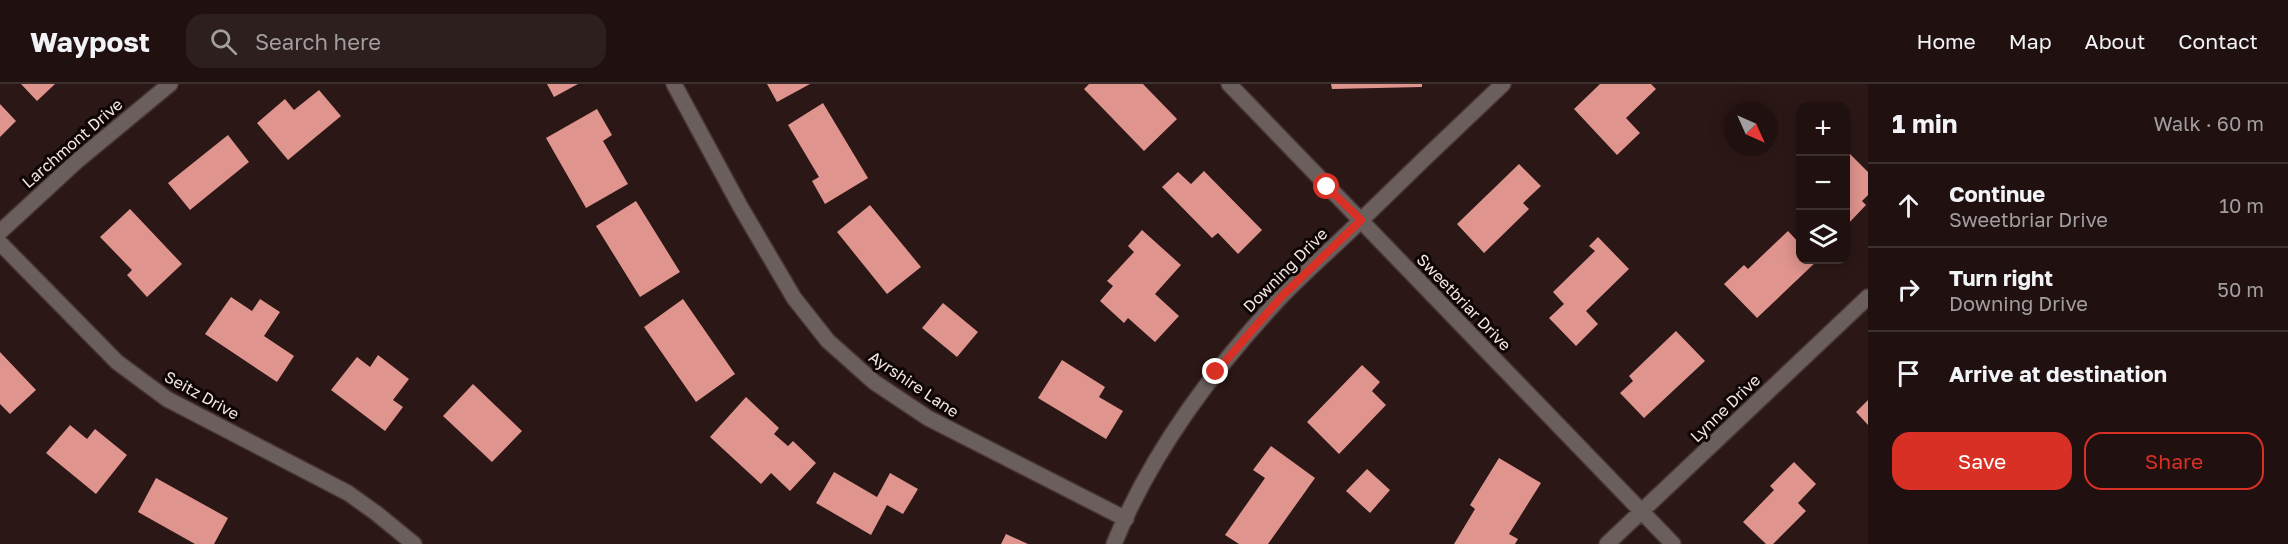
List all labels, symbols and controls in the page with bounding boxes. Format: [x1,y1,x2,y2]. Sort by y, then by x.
search box [186,14,606,68]
text: Waypost [30,25,150,58]
icon: search [207,25,240,58]
text: Search here [255,28,381,55]
text: Home [1916,28,1976,54]
text: Map [2009,28,2052,54]
text: About [2085,28,2145,54]
text: Contact [2178,28,2258,54]
street label: Larchmont Drive [18,94,126,192]
north arrow [1724,102,1778,156]
map controls [1796,102,1850,264]
button: + [1796,102,1850,156]
text: 1 min [1892,108,1958,139]
text: Walk · 60 m [2153,111,2264,135]
button: − [1796,156,1850,210]
route start [1313,173,1339,199]
text: Continue [1949,180,2045,207]
icon: ahead [1892,189,1925,222]
text: 10 m [2219,193,2264,217]
text: Sweetbriar Drive [1949,207,2108,231]
button: layers [1796,210,1850,264]
street label: Downing Drive [1239,224,1331,316]
street label: Sweetbriar Drive [1413,249,1515,355]
text: Turn right [1949,264,2053,291]
icon: right [1892,273,1925,306]
text: 50 m [2217,277,2264,301]
text: Downing Drive [1949,291,2088,315]
street label: Ayrshire Lane [865,347,963,421]
icon: arrive [1892,357,1925,390]
route end [1202,358,1228,384]
text: Arrive at destination [1949,360,2167,387]
street label: Seitz Drive [161,366,243,424]
street label: Lynne Drive [1686,370,1764,446]
button: Save [1892,432,2072,490]
button: Share [2084,432,2264,490]

